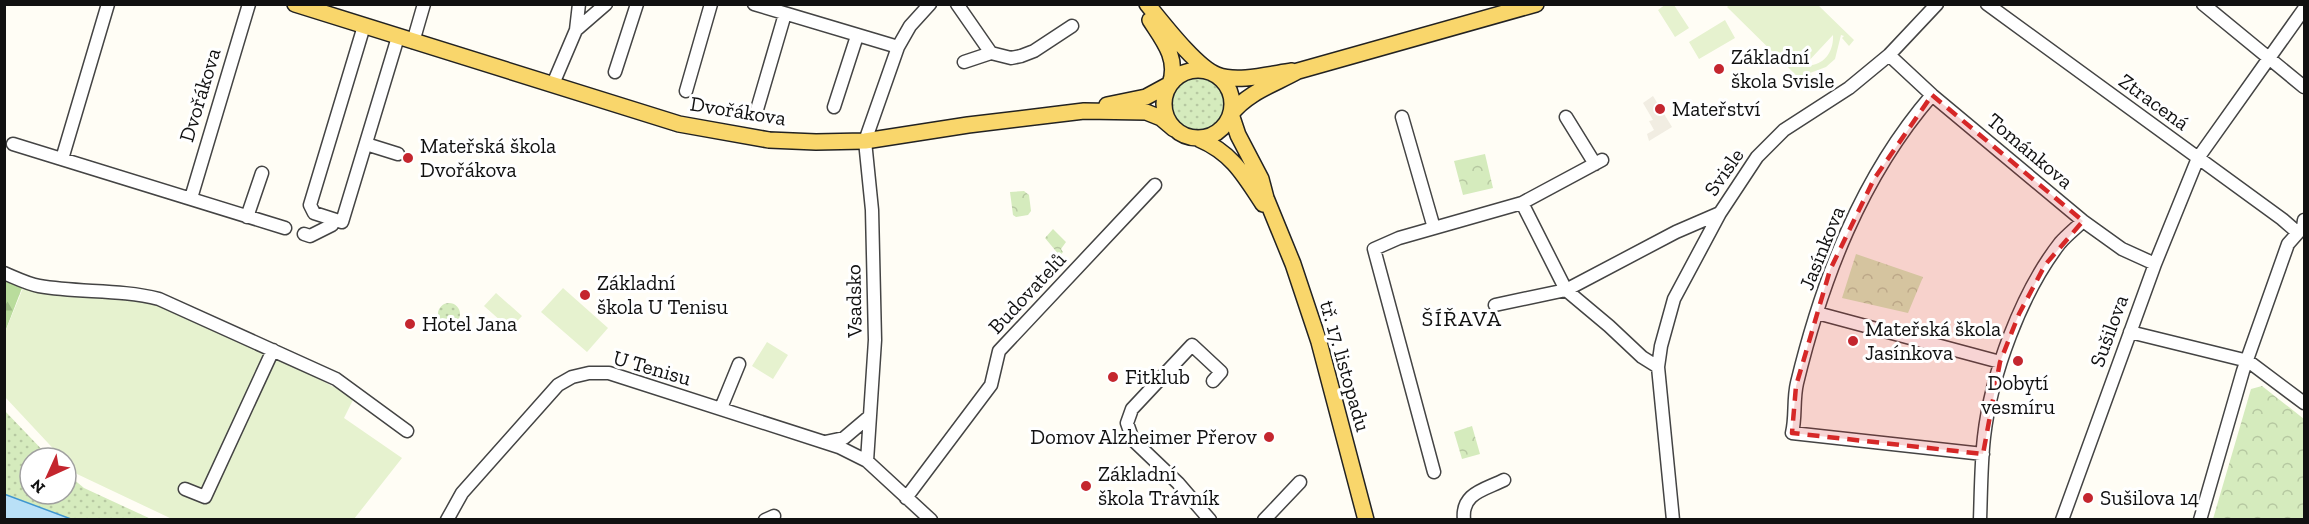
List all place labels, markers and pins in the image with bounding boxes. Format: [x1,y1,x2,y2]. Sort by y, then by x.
place label: Základní škola Svisle [1731,44,1834,93]
marker: Základní škola Svisle [1712,62,1726,76]
place label: Mateřství [1672,96,1761,121]
marker: Mateřství [1653,102,1667,116]
place label: Mateřská škola Dvořákova [420,133,556,182]
marker: Mateřská škola Dvořákova [401,151,415,165]
place label: Základní škola U Tenisu [597,270,728,319]
marker: Základní škola U Tenisu [578,288,592,302]
place label: Hotel Jana [422,311,517,336]
place label: Mateřská škola Jasínkova [1865,316,2001,365]
marker: Hotel Jana [403,317,417,331]
marker: Mateřská škola Jasínkova [1846,334,1860,348]
marker: Dobytí vesmíru [2011,354,2025,368]
place label: Fitklub [1125,364,1190,389]
marker: Fitklub [1106,370,1120,384]
place label: Dobytí vesmíru [1981,370,2055,419]
place label: Domov Alzheimer Přerov [1030,424,1257,449]
marker: Domov Alzheimer Přerov [1262,430,1276,444]
place label: Základní škola Trávník [1098,461,1219,510]
marker: Základní škola Trávník [1079,479,1093,493]
place label: Sušilova 14 [2100,485,2199,510]
marker: Sušilova 14 [2081,491,2095,505]

